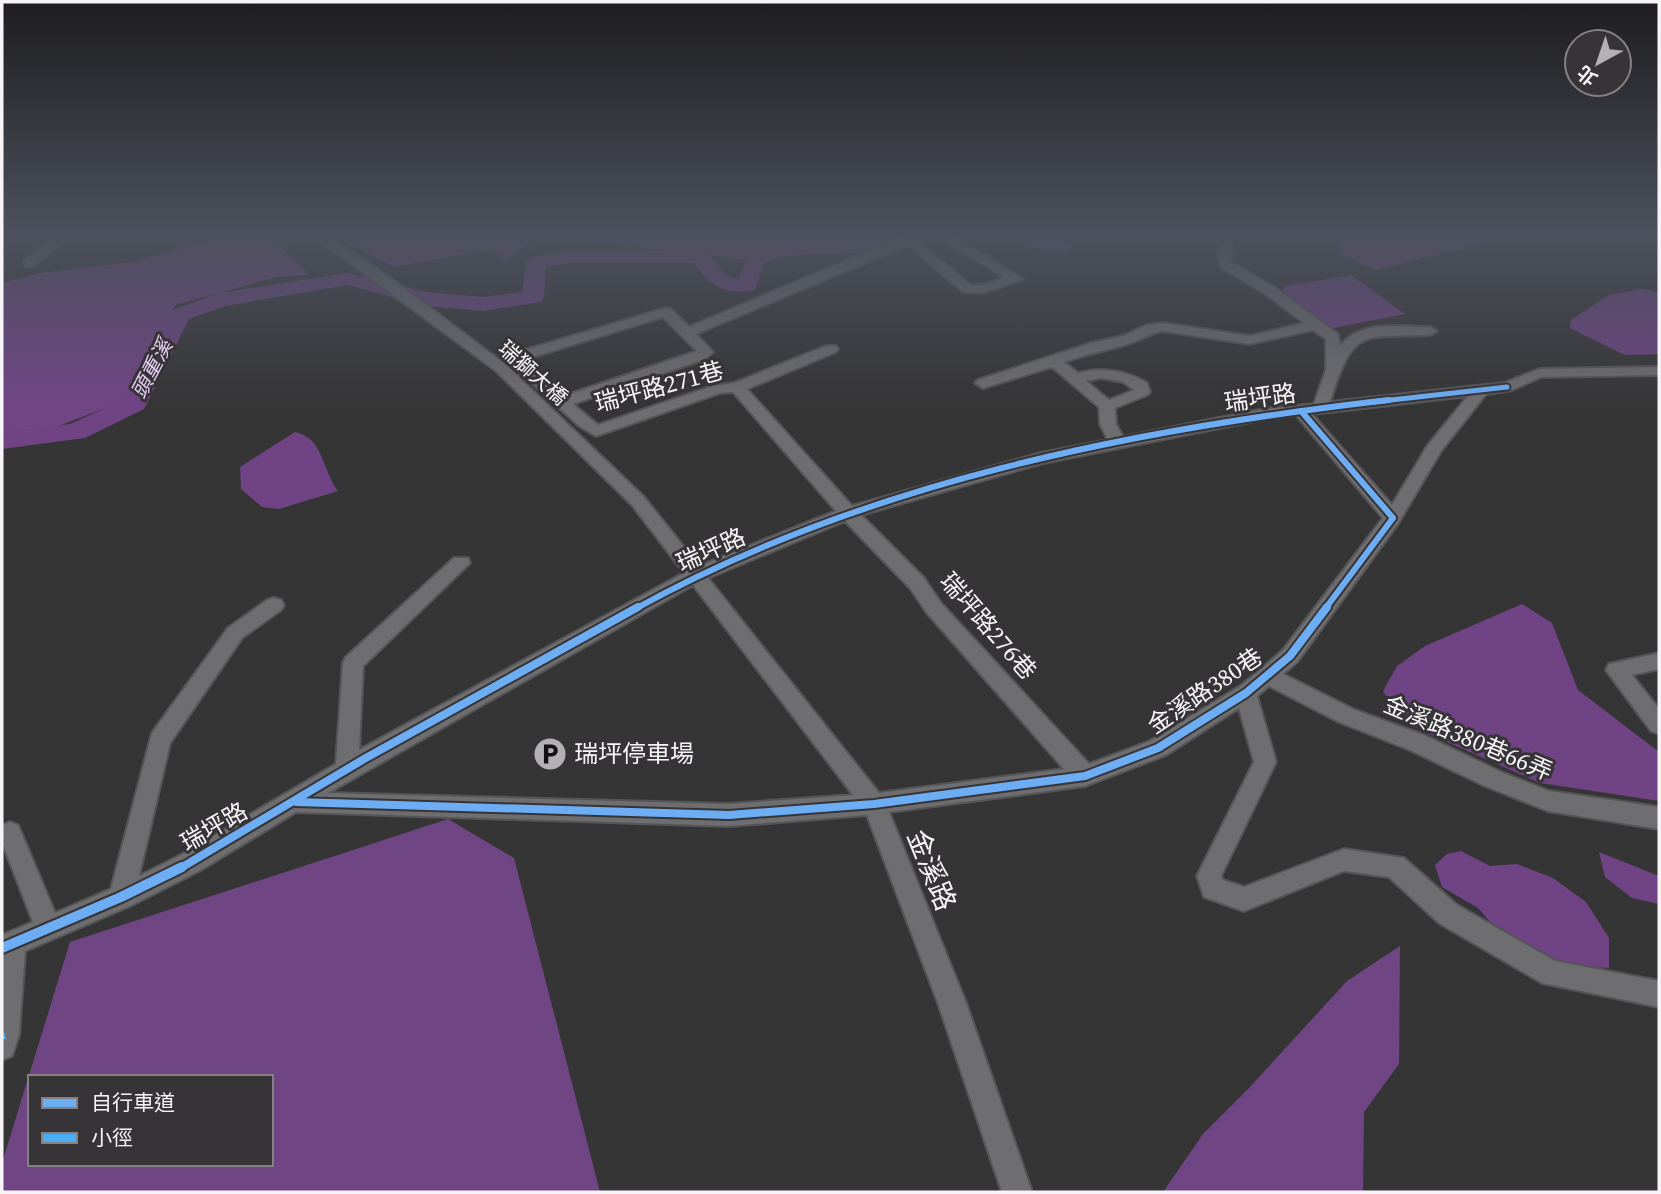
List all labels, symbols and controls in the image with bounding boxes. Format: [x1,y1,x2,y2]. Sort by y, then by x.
north arrow [1563,28,1633,98]
text: 北 [1571,60,1603,92]
water label: 頭重溪 [124,331,181,403]
street label: 瑞獅大橋 [492,334,574,412]
street label: 瑞坪路271巷 [591,353,727,420]
street label: 瑞坪路 [1222,376,1298,419]
street label: 瑞坪路 [671,520,750,579]
street label: 瑞坪路276巷 [933,565,1044,686]
street label: 金溪路380巷 [1141,640,1269,741]
street label: 金溪路380巷66弄 [1379,687,1557,788]
parking icon: 瑞坪停車場 [531,735,569,773]
place label: 瑞坪停車場 [574,737,694,770]
street label: 瑞坪路 [174,794,253,859]
street label: 金溪路 [899,824,965,916]
legend [28,1075,273,1166]
text: 自行車道 [91,1088,175,1117]
text: 小徑 [91,1123,133,1152]

